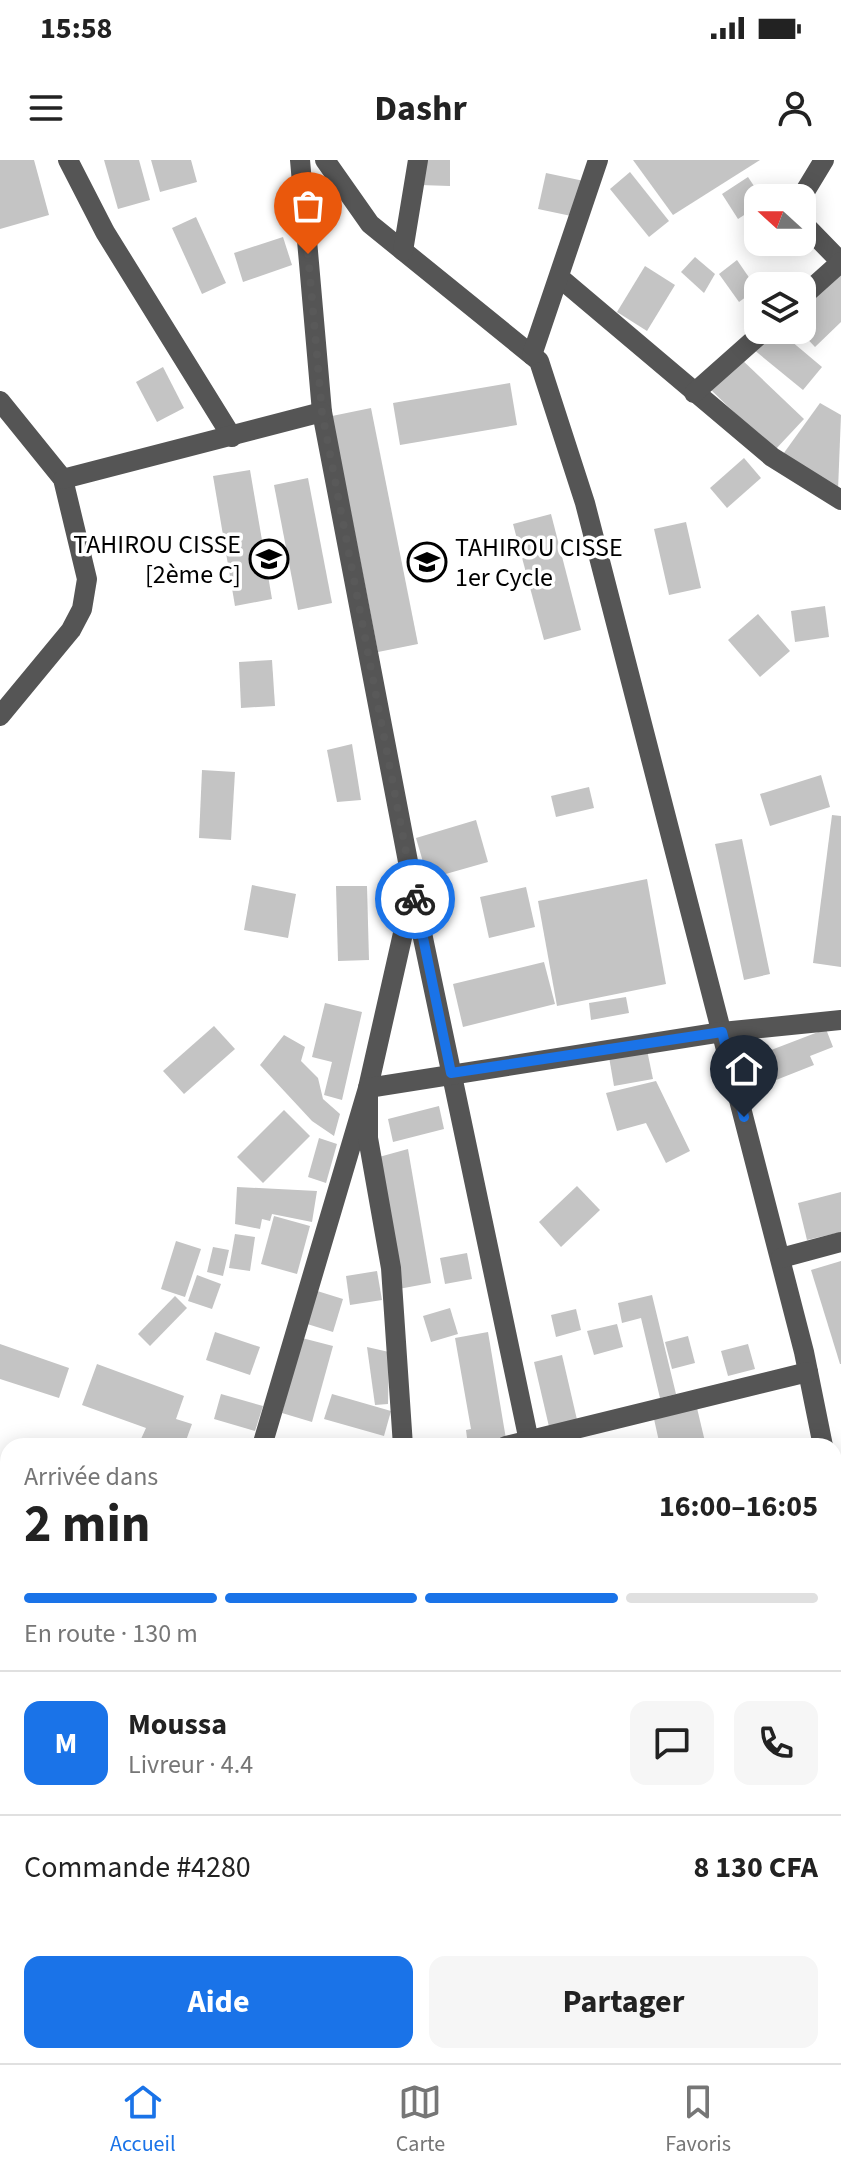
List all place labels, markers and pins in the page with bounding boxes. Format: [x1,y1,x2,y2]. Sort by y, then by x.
pin [274,172,342,254]
place label: TAHIROU CISSE [2ème C] [73,526,241,593]
place label: TAHIROU CISSE 1er Cycle [455,529,623,596]
school or university icon: TAHIROU CISSE [2ème C] [248,538,290,580]
school or university icon: TAHIROU CISSE 1er Cycle [406,541,448,583]
pin [710,1035,778,1117]

